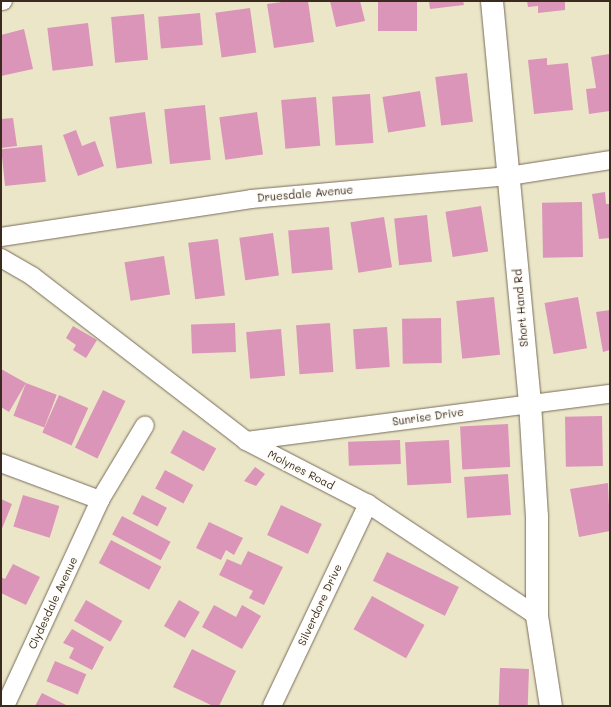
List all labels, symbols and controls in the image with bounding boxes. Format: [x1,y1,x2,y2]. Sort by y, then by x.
street label: Druesdale Avenue [256,183,354,205]
street label: Short Hand Rd [511,269,531,347]
street label: Sunrise Drive [391,405,465,429]
street label: Molynes Road [265,448,337,492]
street label: Clydesdale Avenue [26,555,80,651]
street label: Silverdore Drive [295,562,345,648]

